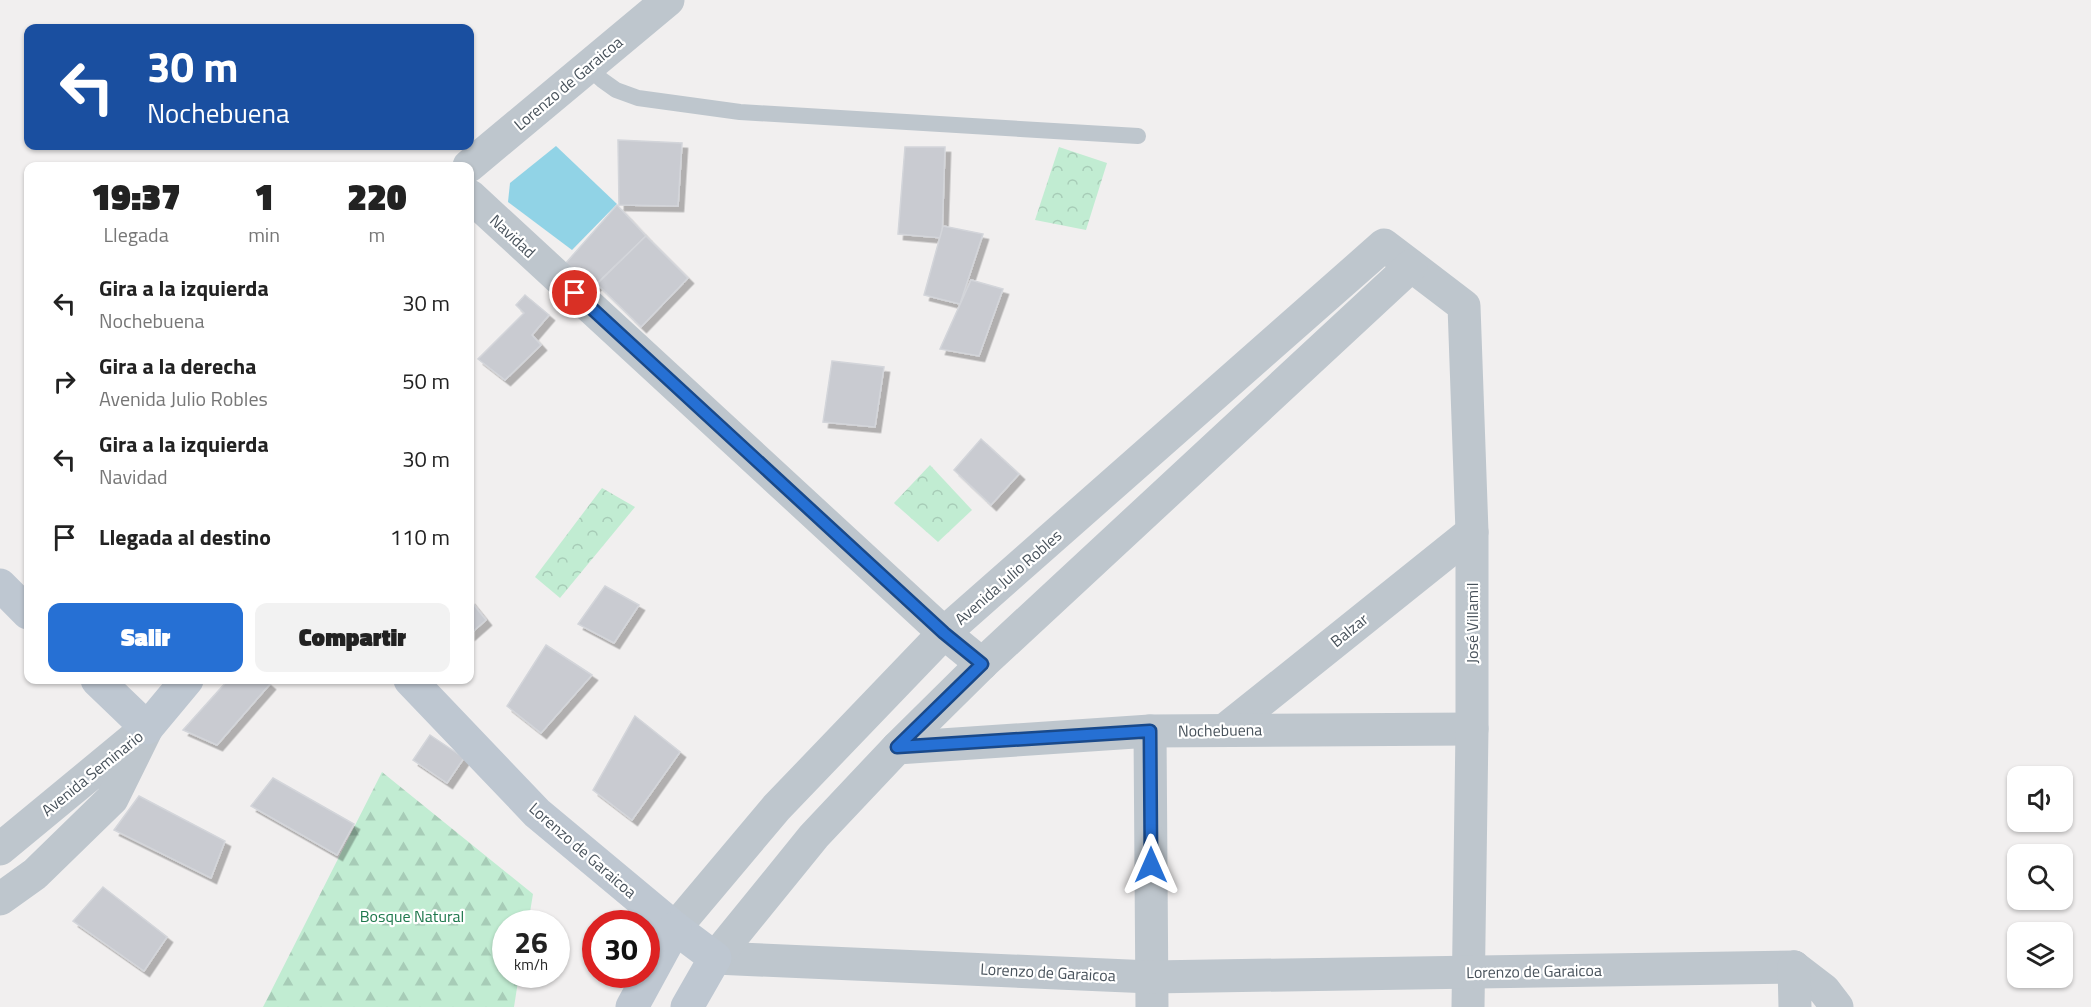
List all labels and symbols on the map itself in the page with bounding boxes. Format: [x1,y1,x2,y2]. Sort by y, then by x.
street label: Lorenzo de Garaicoa [508,30,628,136]
street label: Navidad [485,209,541,263]
pin [549,267,600,318]
street label: Avenida Julio Robles [949,524,1067,630]
street label: José Villamil [1460,583,1484,663]
street label: Balzar [1325,607,1373,653]
street label: Nochebuena [1178,717,1262,743]
street label: Avenida Seminario [36,724,148,822]
street label: Lorenzo de Garaicoa [524,796,642,904]
position arrow [1119,833,1183,897]
park label: Bosque Natural [360,904,464,928]
speed limit sign: 30 [582,910,660,988]
street label: Lorenzo de Garaicoa [980,956,1116,988]
street label: Lorenzo de Garaicoa [1466,958,1602,984]

